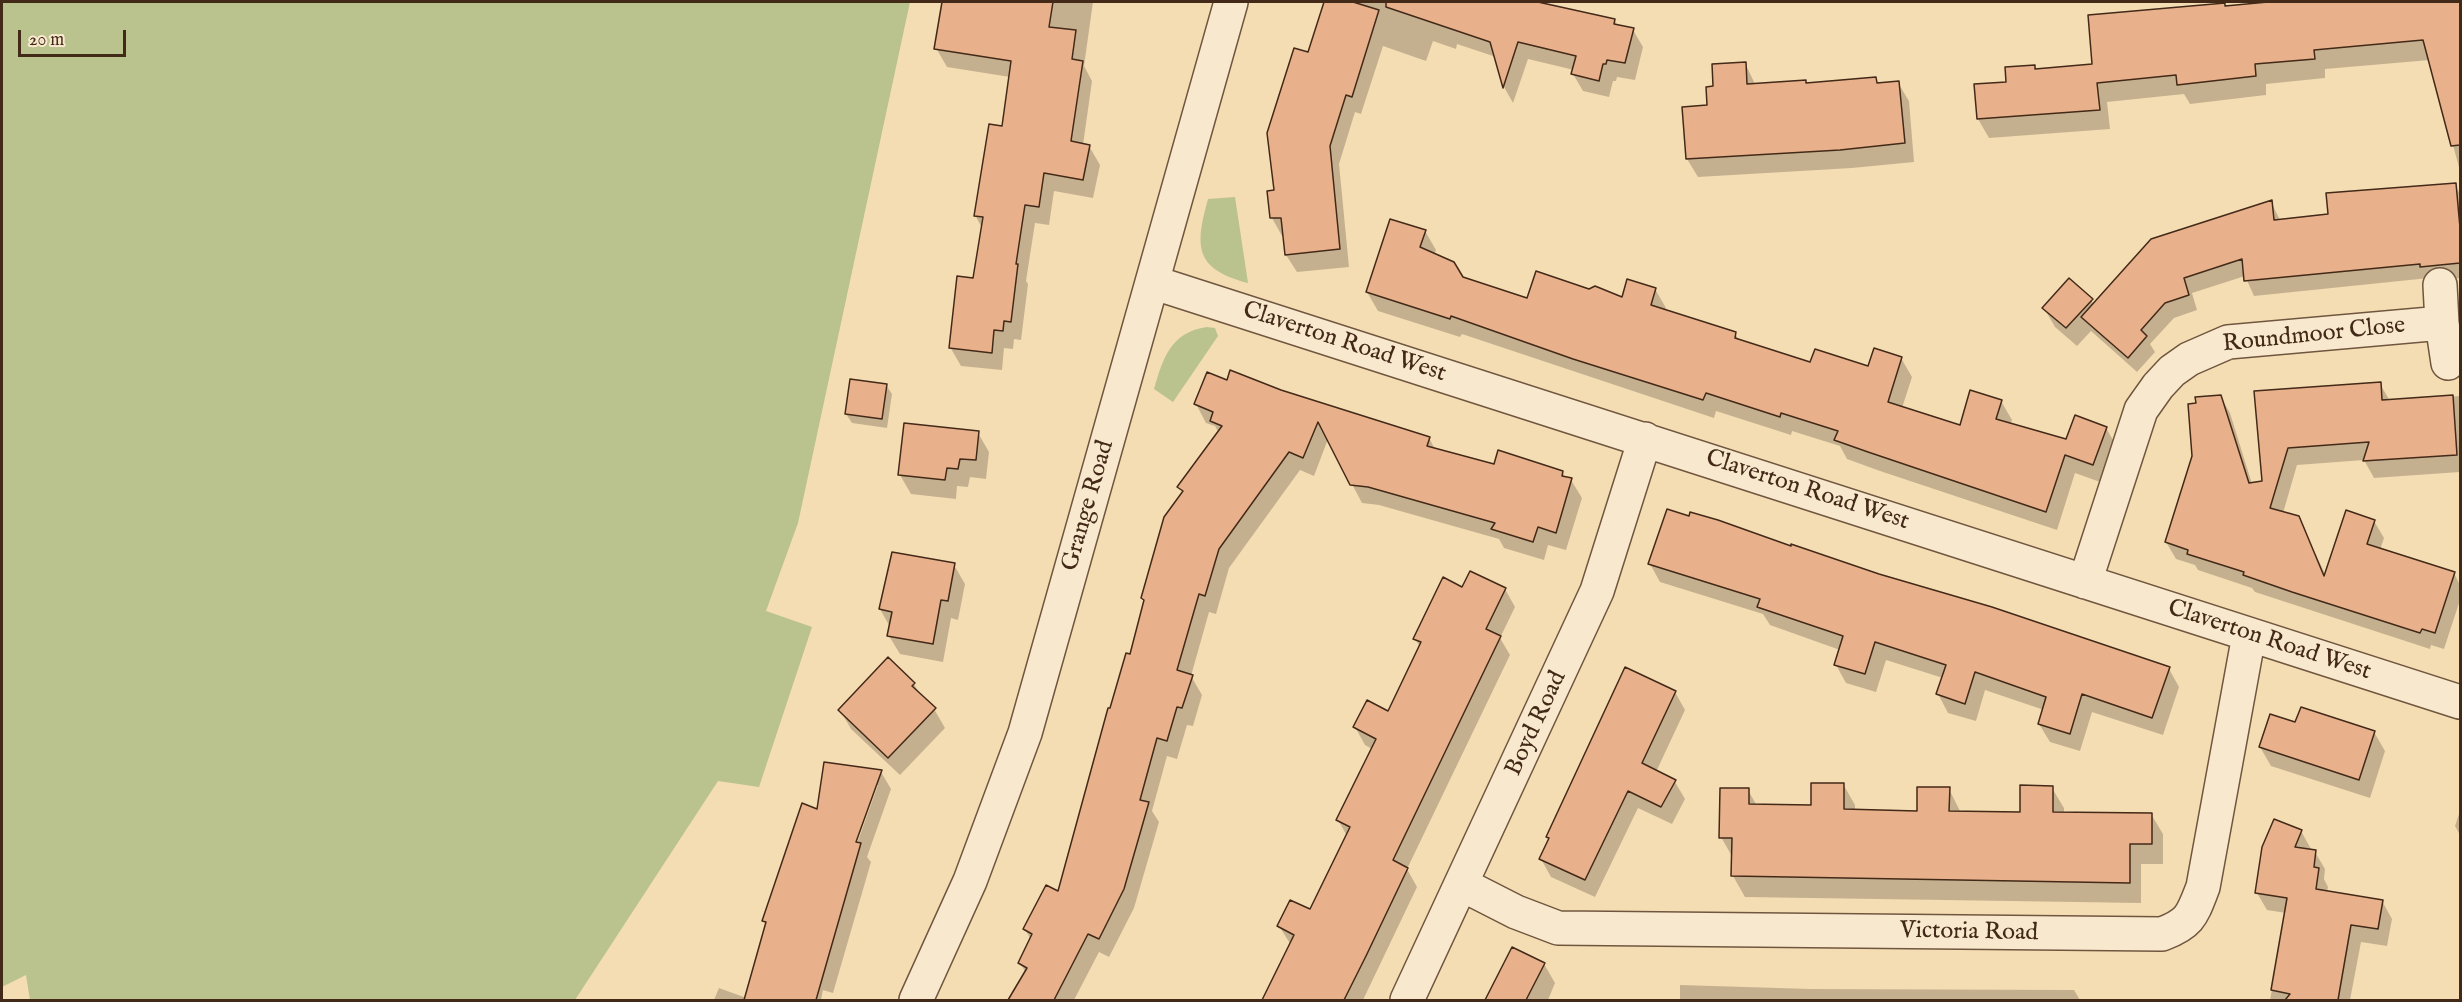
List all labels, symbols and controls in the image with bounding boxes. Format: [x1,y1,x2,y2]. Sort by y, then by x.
scale bar [21,18,129,56]
text: 20 m [29,29,64,52]
street label: Claverton Road West [1239,297,1449,389]
street label: Roundmoor Close [2221,312,2407,360]
street label: Grange Road [1057,437,1121,575]
street label: Claverton Road West [1702,445,1912,537]
street label: Claverton Road West [2164,595,2374,687]
street label: Boyd Road [1500,667,1574,781]
street label: Victoria Road [1900,917,2038,949]

